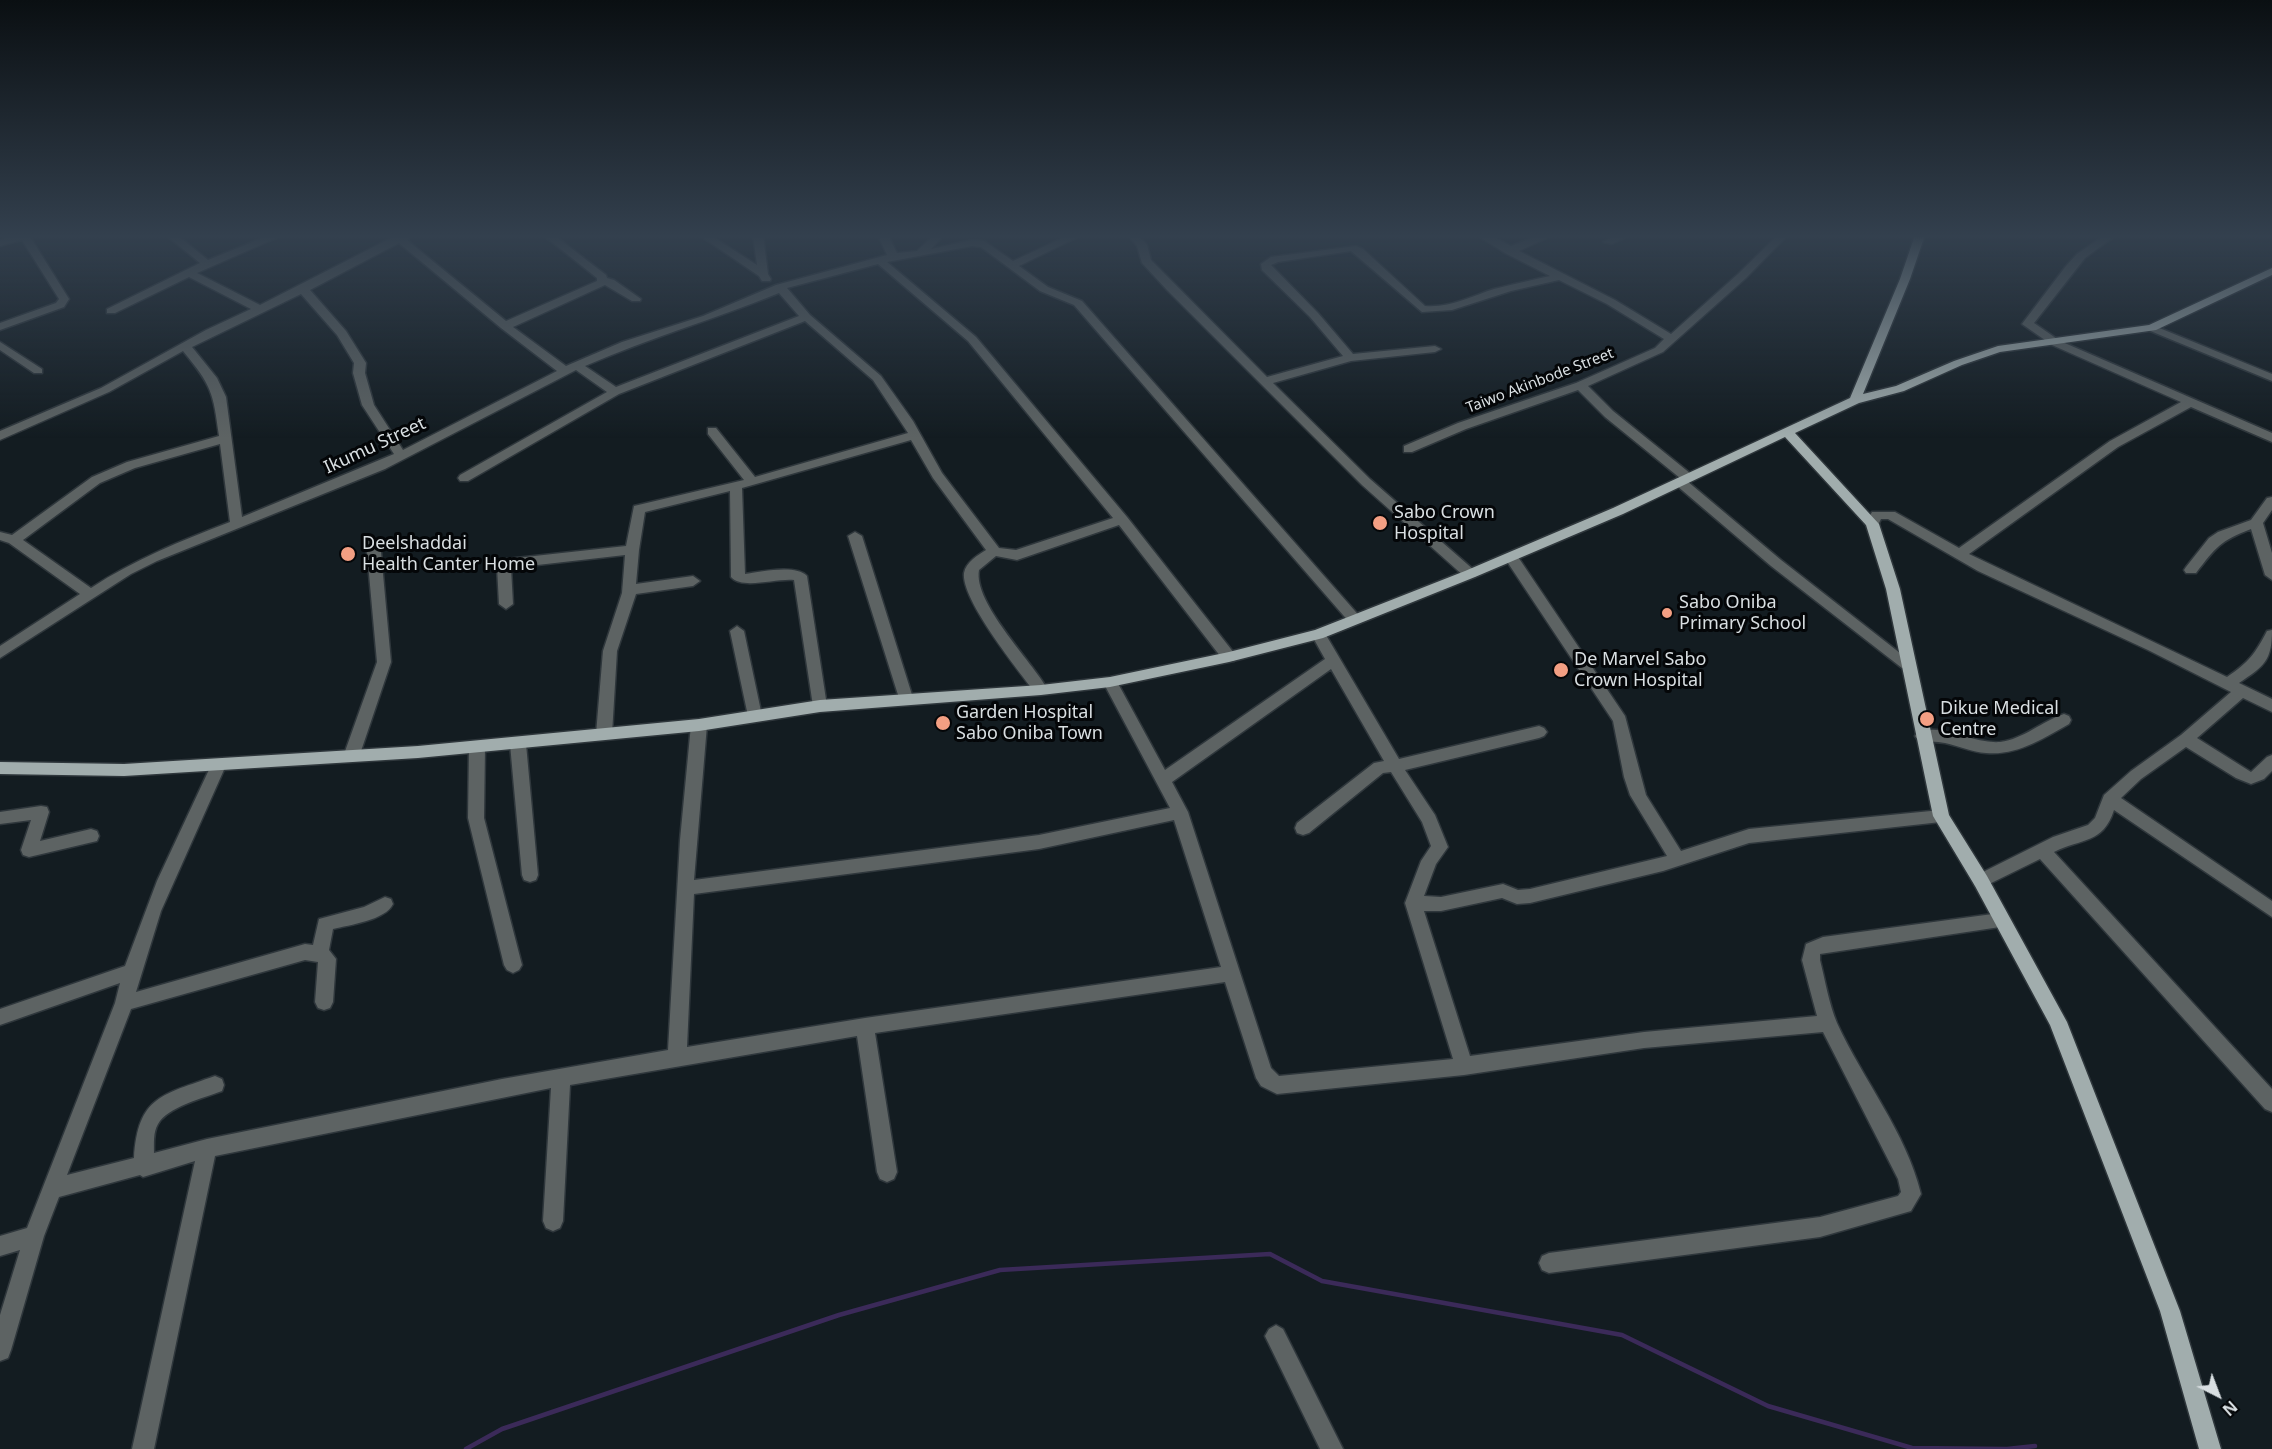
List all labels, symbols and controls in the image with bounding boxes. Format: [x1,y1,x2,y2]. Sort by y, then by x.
street label: Taiwo Akinbode Street [1464,345,1616,417]
street label: Ikumu Street [321,413,429,479]
place label: Sabo Crown Hospital [1394,502,1495,544]
marker: Sabo Crown Hospital [1371,514,1389,532]
place label: Deelshaddai Health Canter Home [362,533,535,576]
marker: Deelshaddai Health Canter Home [339,545,357,563]
place label: Sabo Oniba Primary School [1679,592,1806,634]
marker: Sabo Oniba Primary School [1660,606,1674,620]
place label: De Marvel Sabo Crown Hospital [1574,649,1706,692]
marker: De Marvel Sabo Crown Hospital [1552,661,1570,679]
place label: Dikue Medical Centre [1940,698,2059,740]
place label: Garden Hospital Sabo Oniba Town [956,702,1103,744]
marker: Dikue Medical Centre [1918,710,1936,728]
marker: Garden Hospital Sabo Oniba Town [934,714,952,732]
north arrow [2188,1365,2248,1425]
text: N [2218,1396,2242,1421]

